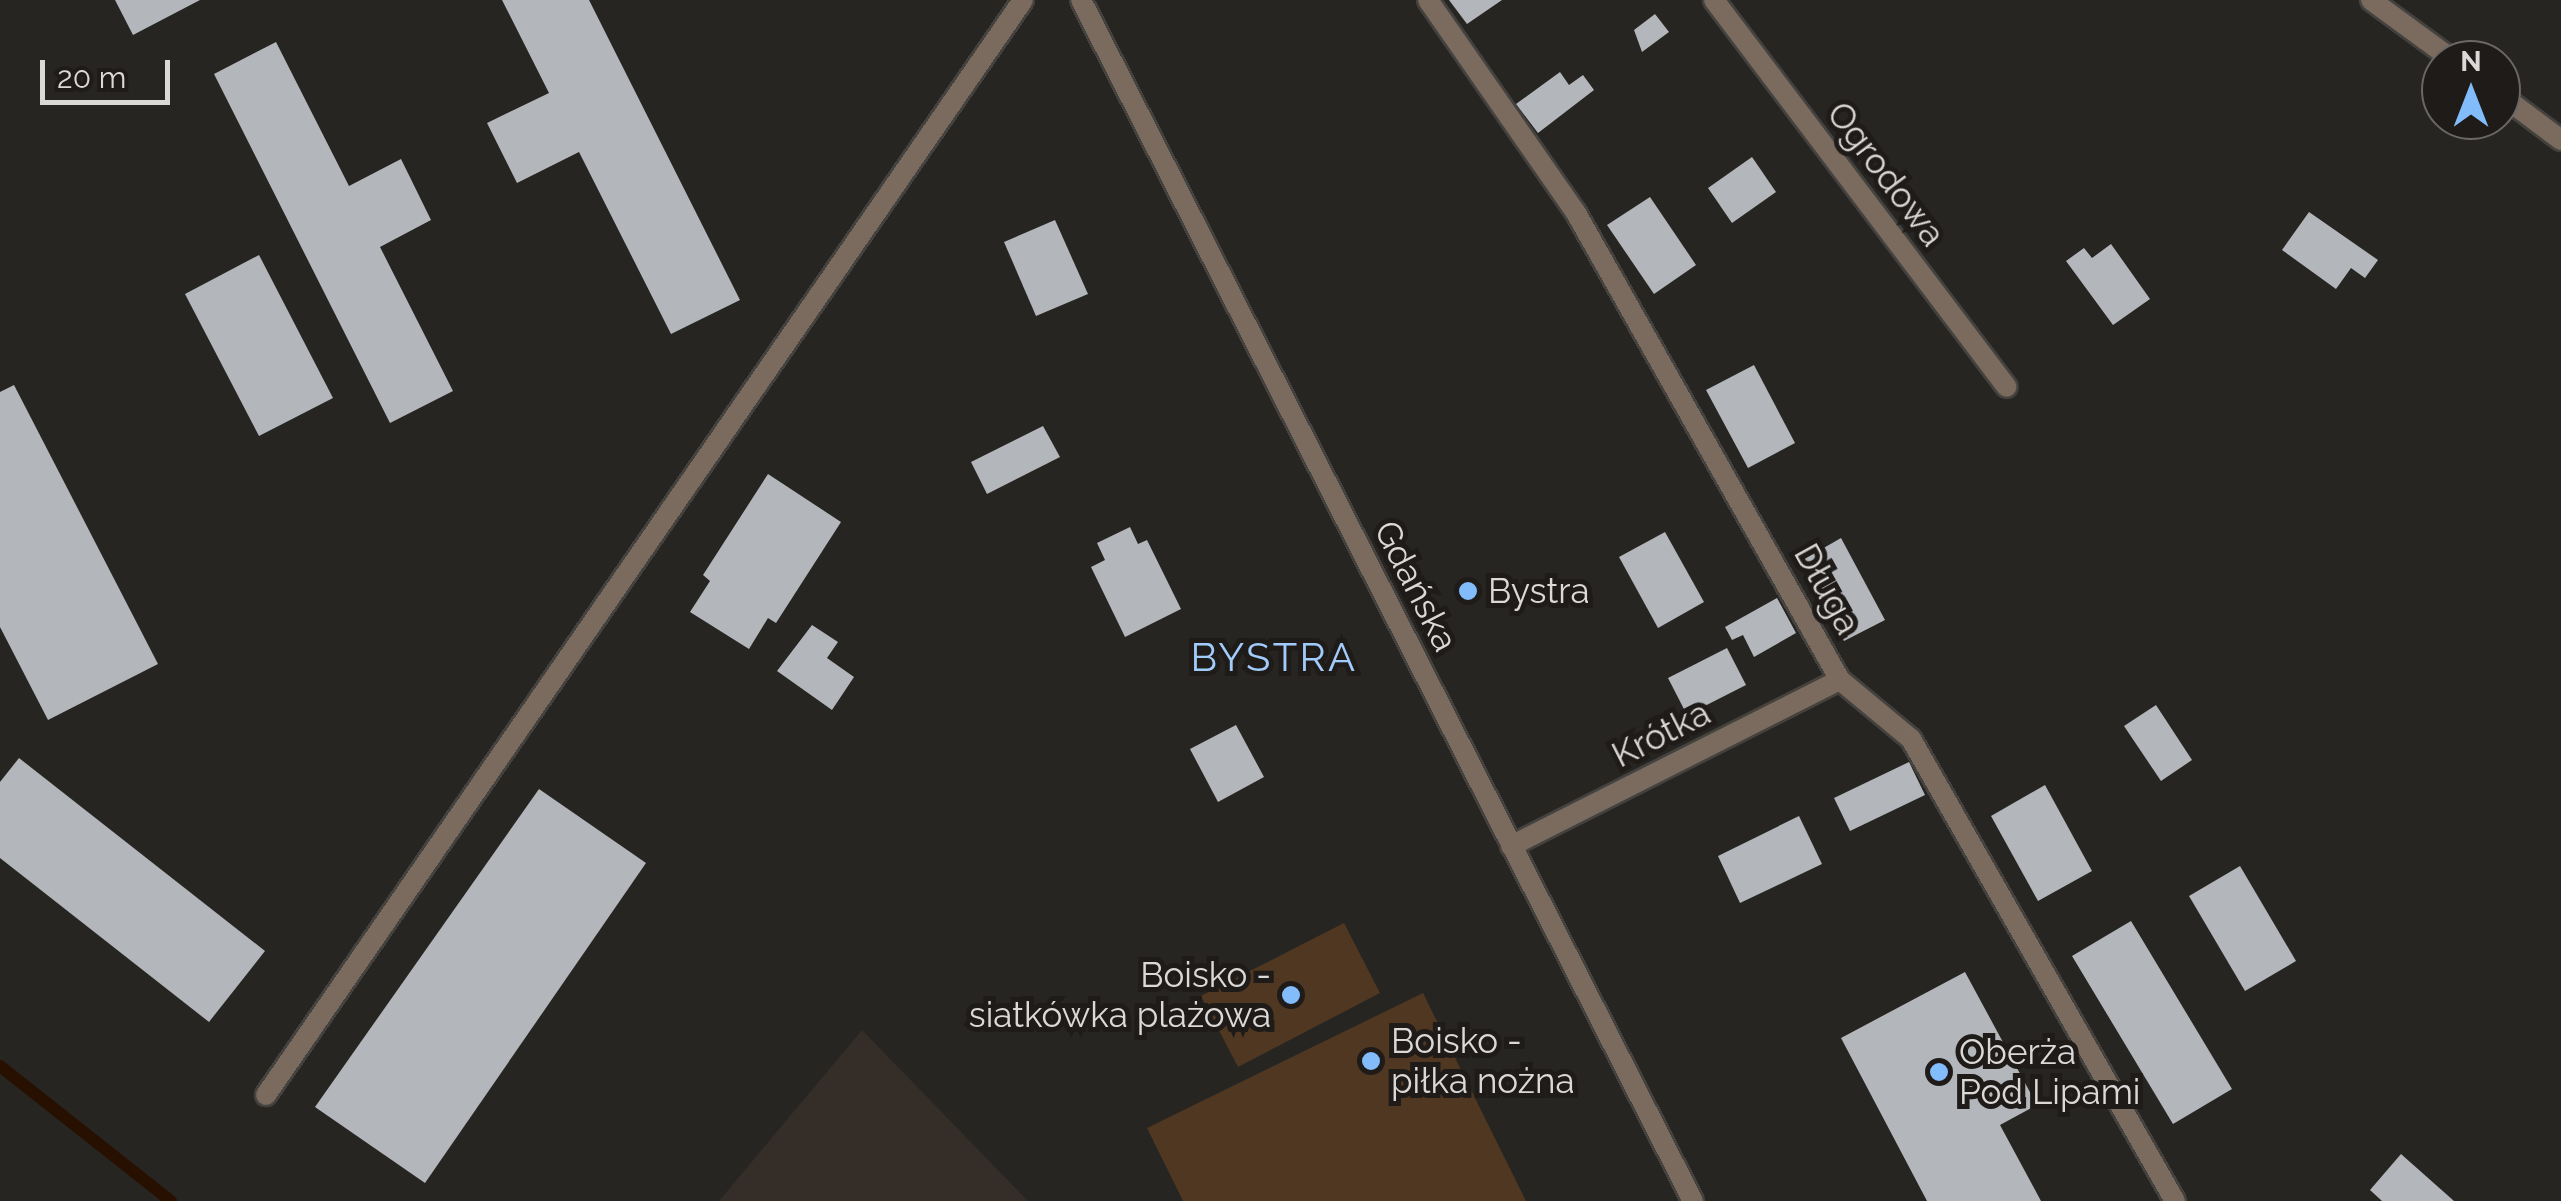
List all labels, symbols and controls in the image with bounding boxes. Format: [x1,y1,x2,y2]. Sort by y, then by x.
scale bar [45,40,175,102]
north arrow [2421,40,2521,140]
text: N [2460,45,2482,78]
text: 20 m [57,60,126,95]
street label: Ogrodowa [1818,94,1954,254]
street label: Gdańska [1365,514,1467,658]
street label: Długa [1785,537,1869,641]
place label: Bystra [1488,570,1590,612]
marker: Bystra [1457,580,1479,602]
district label: BYSTRA [1190,633,1358,681]
street label: Krótka [1605,692,1717,776]
place label: Boisko - siatkówka plażowa [969,954,1271,1036]
marker: Boisko - siatkówka plażowa [1280,984,1302,1006]
place label: Boisko - piłka nożna [1391,1020,1574,1102]
place label: Oberża Pod Lipami [1959,1031,2140,1113]
marker: Boisko - piłka nożna [1360,1050,1382,1072]
marker: Oberża Pod Lipami [1928,1061,1950,1083]

